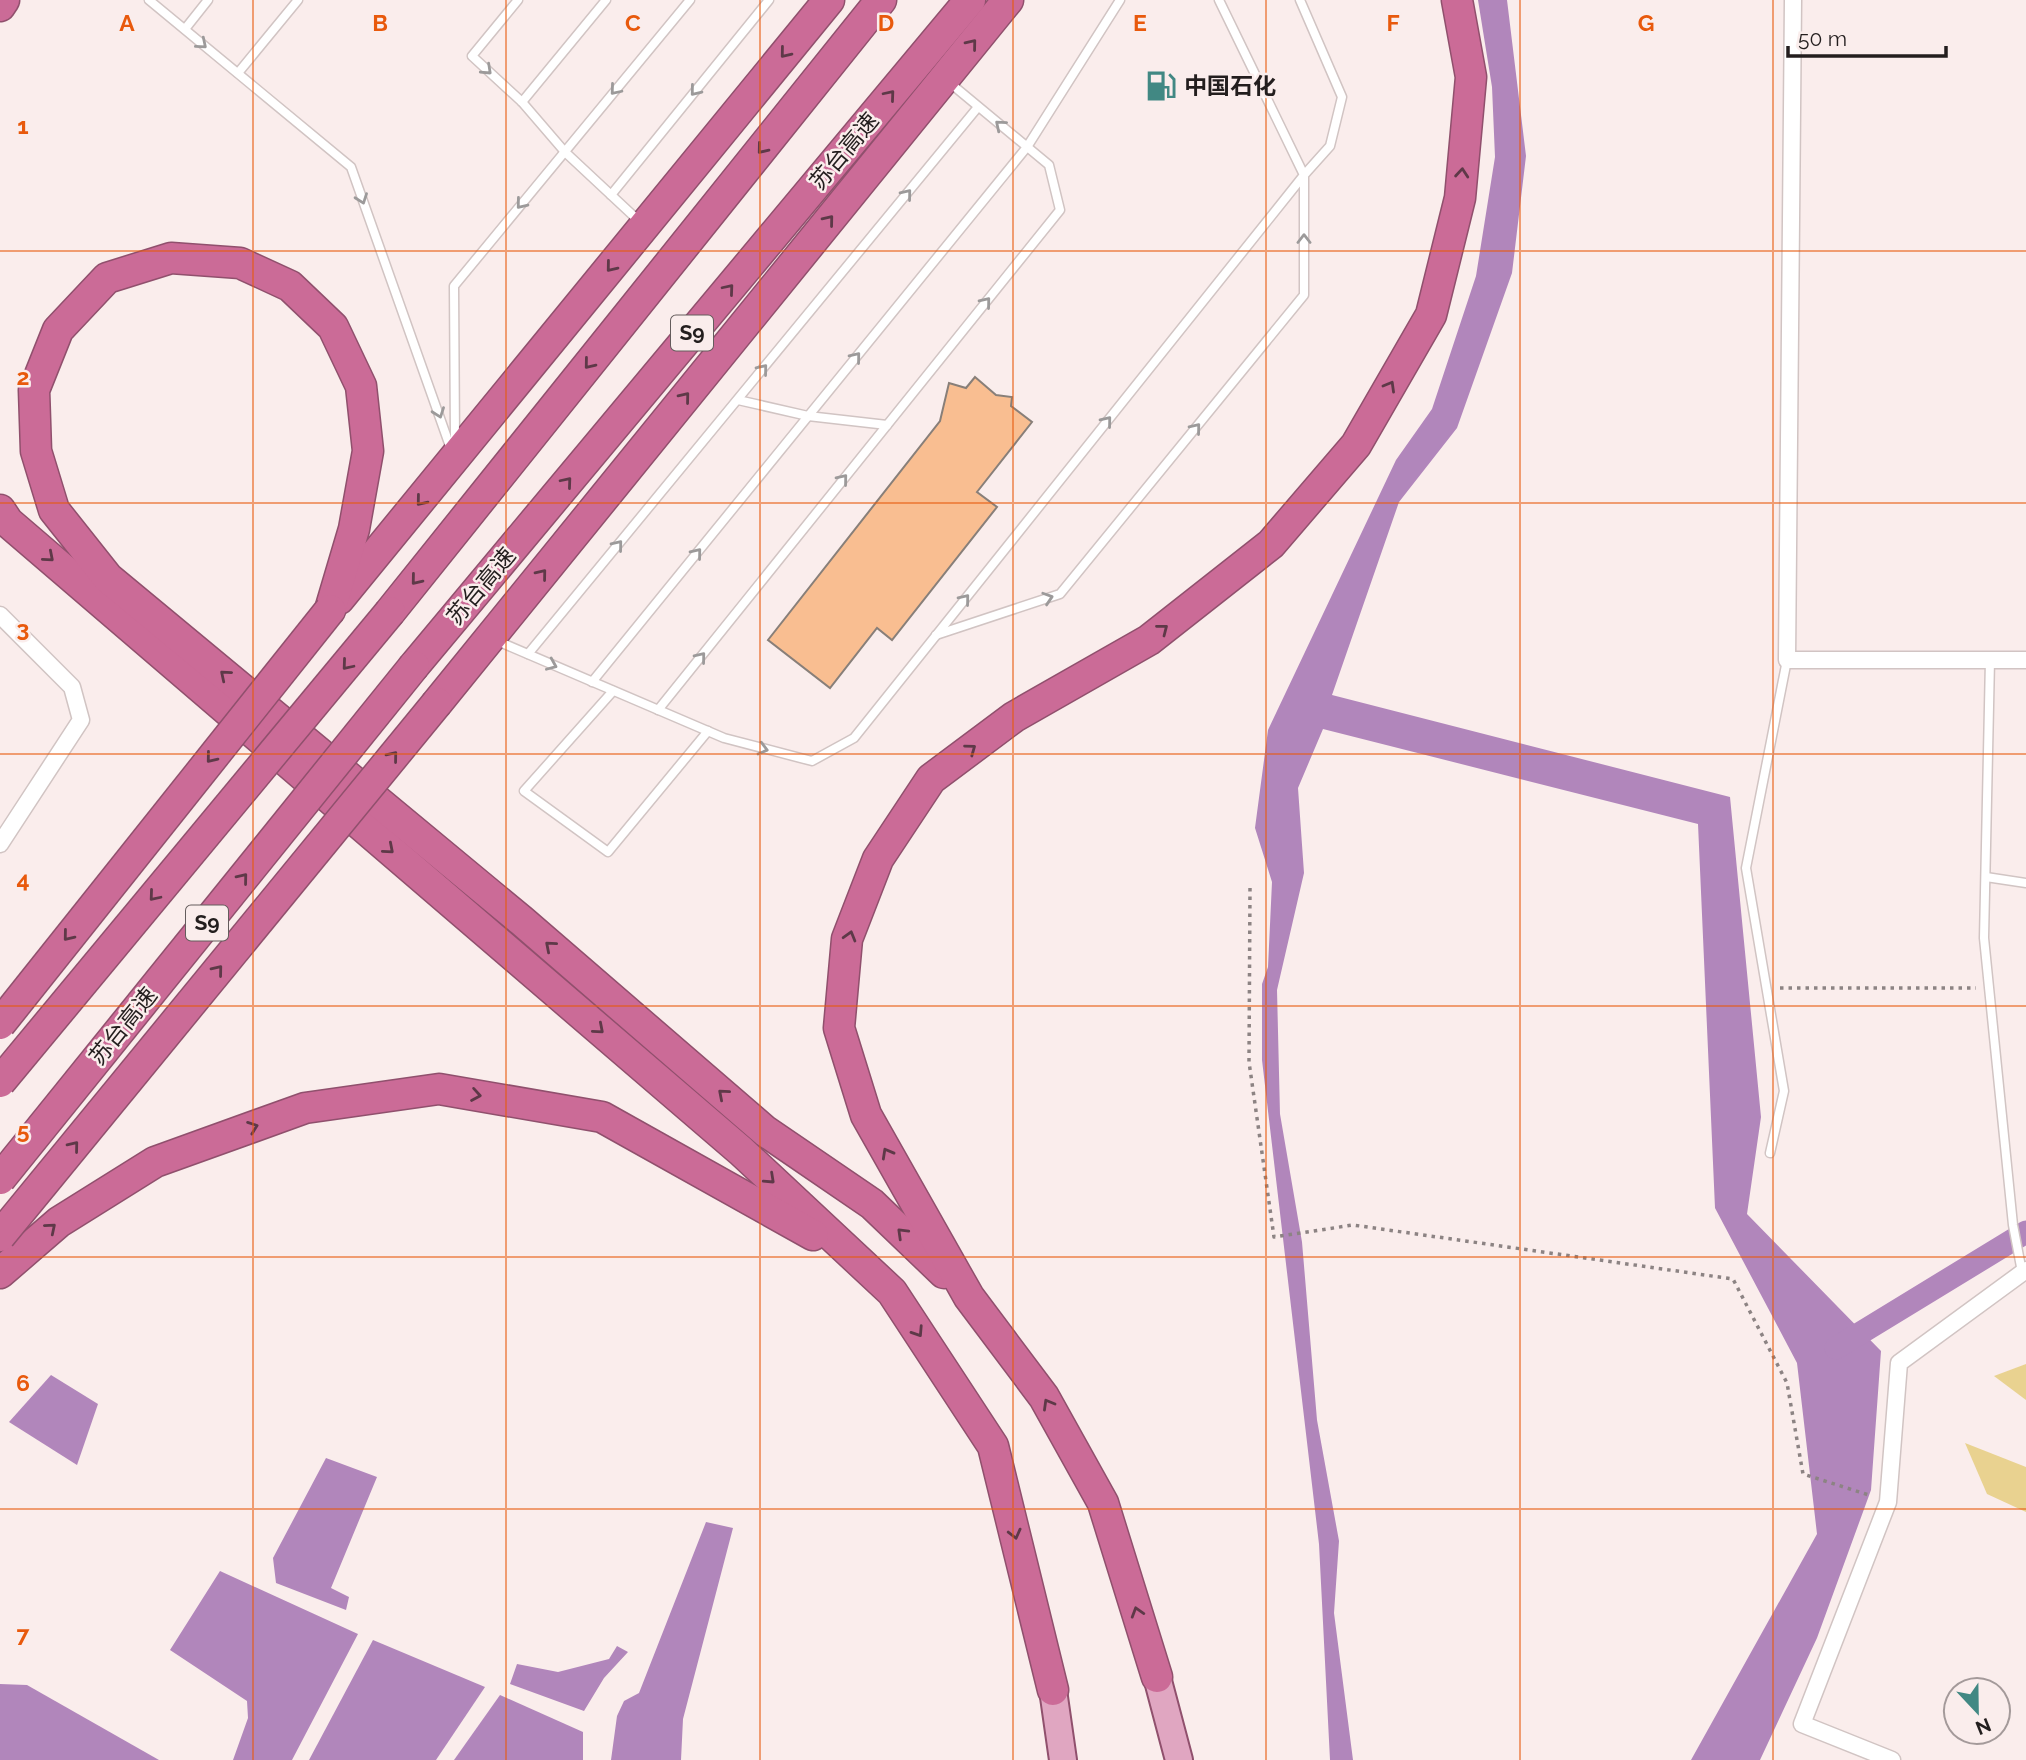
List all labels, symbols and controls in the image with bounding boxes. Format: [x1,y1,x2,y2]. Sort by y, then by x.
text: A [119,9,135,36]
text: B [372,9,388,36]
text: C [625,9,641,36]
text: D [878,9,894,36]
text: E [1133,9,1147,36]
text: F [1386,9,1400,36]
text: G [1638,9,1654,36]
scale bar [1788,14,1946,58]
text: 50 m [1798,26,1847,51]
one-way arrow [194,35,207,48]
one-way arrow [964,39,976,52]
one-way arrow [781,45,794,57]
one-way arrow [479,61,492,74]
fuel station icon: 中国石化 [1144,69,1178,103]
place label: 中国石化 [1184,72,1276,99]
one-way arrow [611,82,623,95]
one-way arrow [691,84,704,96]
one-way arrow [882,91,894,104]
street label: 苏台高速 [804,107,884,195]
text: 1 [17,112,29,139]
one-way arrow [995,121,1008,133]
one-way arrow [758,140,770,153]
one-way arrow [1454,168,1469,179]
one-way arrow [899,189,911,202]
one-way arrow [354,193,368,205]
one-way arrow [517,197,530,209]
one-way arrow [820,216,833,228]
one-way arrow [1296,234,1312,244]
one-way arrow [607,259,619,272]
one-way arrow [721,284,733,297]
one-way arrow [977,297,990,310]
road number: S9 [671,316,713,350]
one-way arrow [847,353,860,365]
one-way arrow [585,356,597,369]
text: 2 [17,363,29,390]
one-way arrow [755,365,767,378]
one-way arrow [1382,381,1395,394]
one-way arrow [677,392,689,405]
one-way arrow [431,407,445,419]
one-way arrow [1099,417,1112,429]
one-way arrow [1187,424,1200,436]
one-way arrow [835,475,848,487]
one-way arrow [559,478,571,491]
one-way arrow [417,492,429,505]
one-way arrow [610,540,622,553]
street label: 苏台高速 [441,542,521,630]
one-way arrow [688,548,701,560]
one-way arrow [41,549,54,561]
one-way arrow [533,569,546,581]
one-way arrow [412,572,424,585]
one-way arrow [1041,592,1053,606]
one-way arrow [957,594,969,607]
text: 3 [17,615,29,642]
one-way arrow [1156,624,1168,637]
one-way arrow [693,652,705,665]
one-way arrow [342,657,355,669]
one-way arrow [545,657,557,671]
one-way arrow [220,671,233,683]
one-way arrow [757,741,769,755]
one-way arrow [963,745,975,758]
one-way arrow [206,751,219,763]
one-way arrow [385,751,398,763]
one-way arrow [381,841,394,853]
text: 4 [16,866,30,893]
one-way arrow [234,874,247,886]
one-way arrow [150,889,163,901]
road number: S9 [186,906,228,940]
one-way arrow [64,928,77,940]
one-way arrow [841,930,856,942]
one-way arrow [545,942,558,954]
one-way arrow [210,965,223,977]
street label: 苏台高速 [83,981,162,1070]
one-way arrow [590,1021,603,1033]
one-way arrow [470,1087,481,1102]
one-way arrow [718,1090,731,1102]
text: 5 [17,1117,30,1144]
one-way arrow [247,1121,259,1135]
one-way arrow [66,1141,78,1154]
one-way arrow [882,1148,895,1160]
one-way arrow [762,1170,775,1183]
one-way arrow [43,1224,56,1236]
one-way arrow [897,1229,910,1242]
one-way arrow [910,1324,923,1337]
text: 6 [16,1369,30,1396]
one-way arrow [1043,1399,1056,1411]
one-way arrow [1007,1528,1021,1540]
one-way arrow [1131,1606,1145,1619]
text: 7 [17,1620,30,1647]
north arrow [1942,1676,2012,1746]
text: N [1973,1714,1994,1740]

